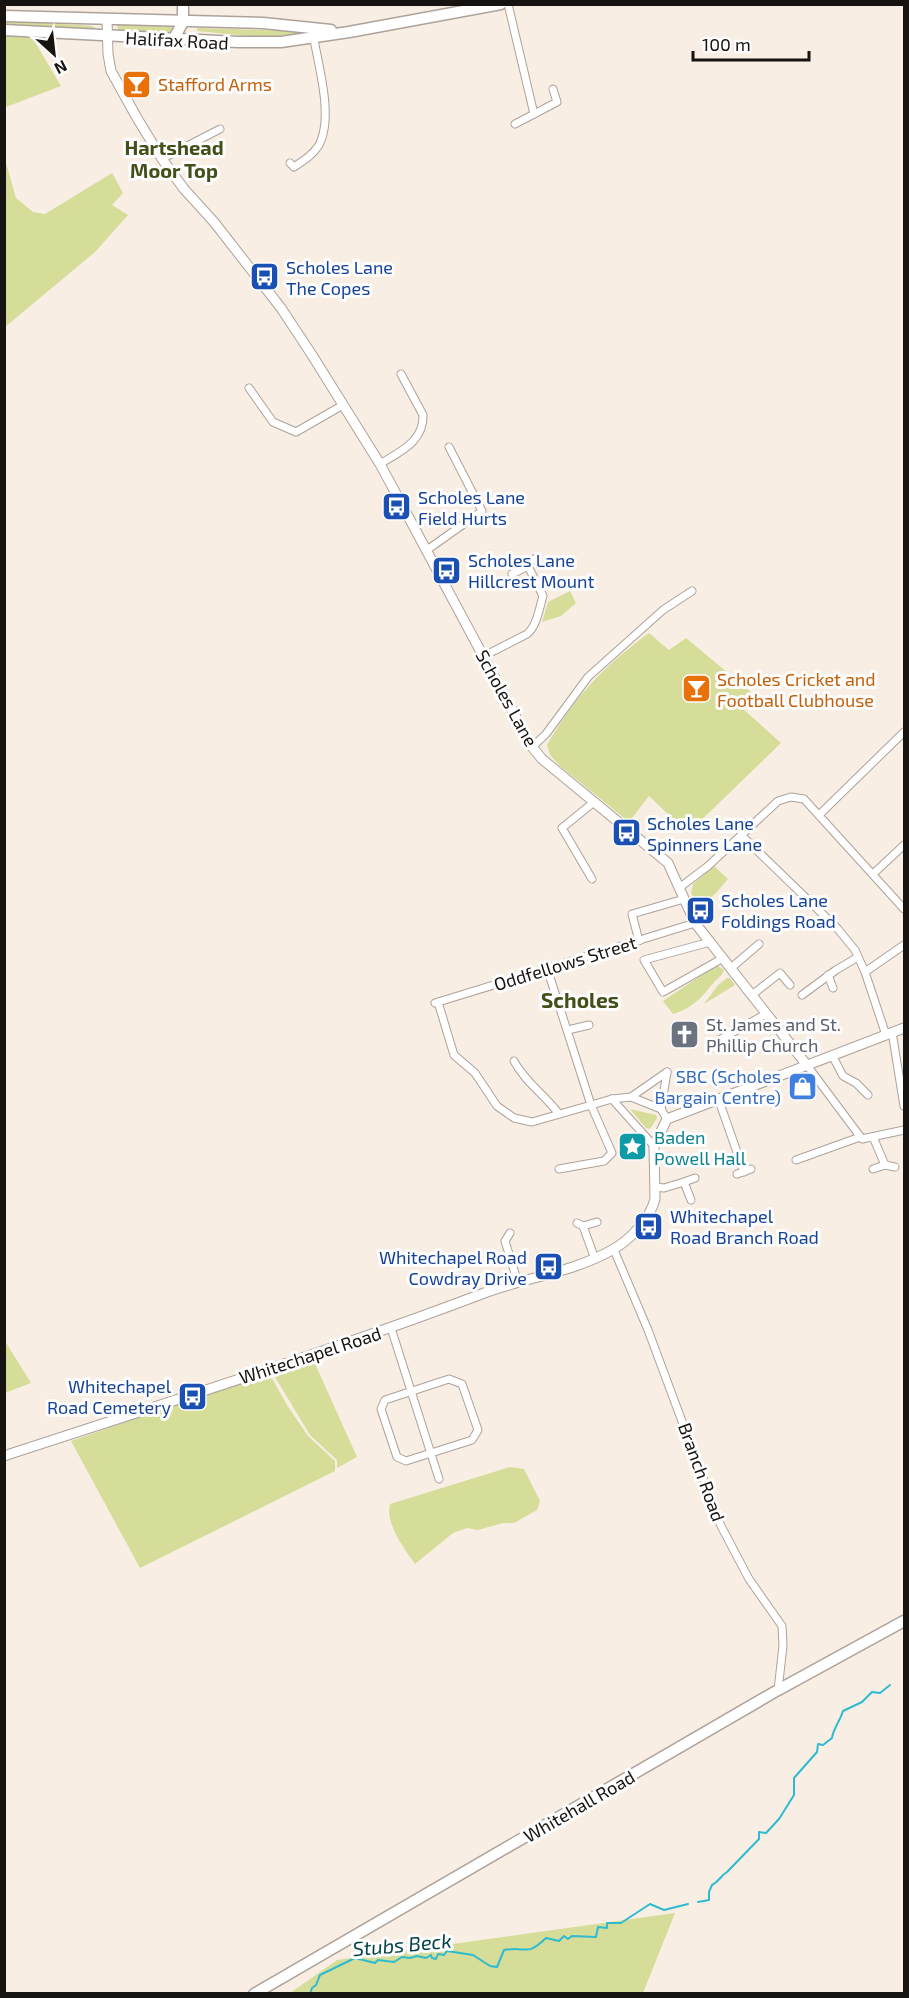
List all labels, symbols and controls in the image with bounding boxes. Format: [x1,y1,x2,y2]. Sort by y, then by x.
north arrow [24,24,84,84]
scale bar [693,24,808,62]
street label: Halifax Road [125,26,229,54]
text: 100 m [702,33,751,55]
text: N [52,57,71,79]
bar icon: Stafford Arms [121,68,153,100]
place label: Stafford Arms [158,73,272,95]
district label: Hartshead Moor Top [124,135,224,182]
place label: Scholes Lane The Copes [286,256,393,299]
bus stop icon: Scholes Lane The Copes [249,261,281,293]
place label: Scholes Lane Field Hurts [418,486,525,529]
bus stop icon: Scholes Lane Field Hurts [381,491,413,523]
place label: Scholes Lane Hillcrest Mount [468,549,594,592]
bus stop icon: Scholes Lane Hillcrest Mount [431,554,463,586]
street label: Scholes Lane [471,646,543,750]
place label: Scholes Cricket and Football Clubhouse [717,668,876,711]
bar icon: Scholes Cricket and Football Clubhouse [680,673,712,705]
place label: Scholes Lane Spinners Lane [647,812,762,855]
bus stop icon: Scholes Lane Spinners Lane [610,817,642,849]
place label: Scholes Lane Foldings Road [721,889,836,932]
bus stop icon: Scholes Lane Foldings Road [684,894,716,926]
street label: Oddfellows Street [491,931,639,995]
district label: Scholes [541,987,619,1012]
place label: St. James and St. Phillip Church [706,1013,841,1056]
church icon: St. James and St. Phillip Church [669,1018,701,1050]
place label: SBC (Scholes Bargain Centre) [655,1065,781,1108]
shop icon: SBC (Scholes Bargain Centre) [786,1070,818,1102]
place label: Baden Powell Hall [654,1126,747,1169]
place icon: Baden Powell Hall [617,1131,649,1163]
place label: Whitechapel Road Branch Road [670,1205,819,1248]
bus stop icon: Whitechapel Road Branch Road [633,1210,665,1242]
place label: Whitechapel Road Cowdray Drive [379,1246,527,1289]
bus stop icon: Whitechapel Road Cowdray Drive [532,1251,564,1283]
street label: Whitechapel Road [236,1322,384,1388]
place label: Whitechapel Road Cemetery [47,1375,172,1418]
bus stop icon: Whitechapel Road Cemetery [176,1380,208,1412]
street label: Branch Road [674,1420,730,1524]
street label: Whitehall Road [520,1765,638,1847]
water label: Stubs Beck [352,1928,452,1960]

